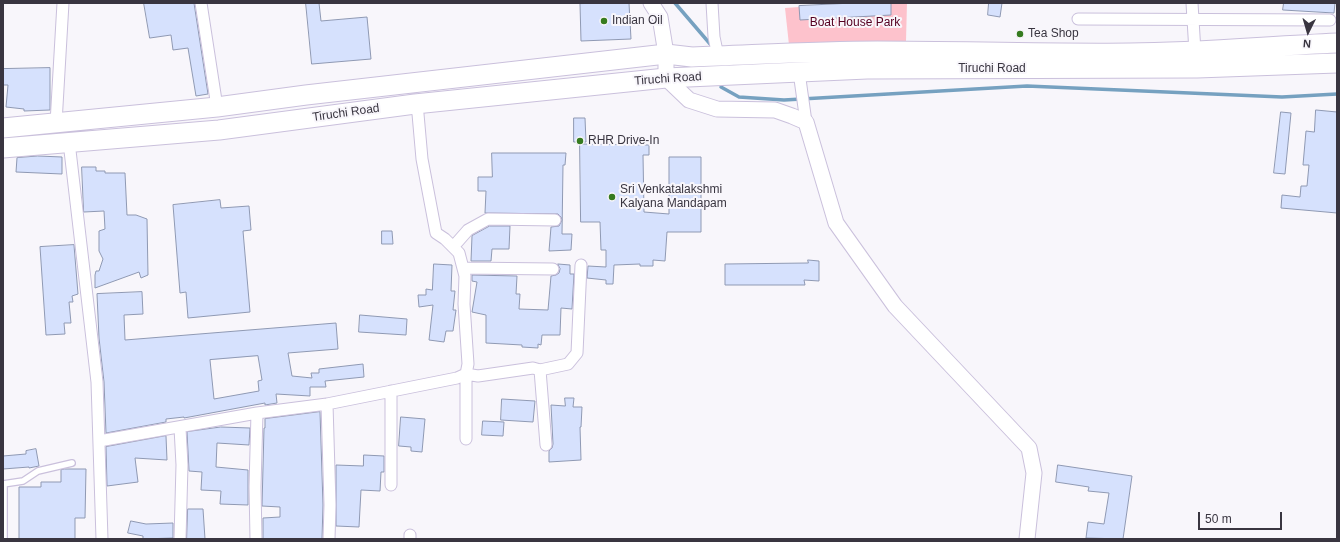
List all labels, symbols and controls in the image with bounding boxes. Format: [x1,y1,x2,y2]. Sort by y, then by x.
north arrow [1288,12,1328,52]
place label: Indian Oil [612,14,663,28]
marker: Indian Oil [599,16,609,26]
park label: Boat House Park [810,16,900,30]
place label: Tea Shop [1028,27,1079,41]
marker: Tea Shop [1015,29,1025,39]
text: N [1302,38,1311,50]
street label: Tiruchi Road [958,62,1026,76]
street label: Tiruchi Road [634,69,702,89]
street label: Tiruchi Road [312,101,380,125]
place label: RHR Drive-In [588,134,659,148]
marker: RHR Drive-In [575,136,585,146]
place label: Sri Venkatalakshmi Kalyana Mandapam [620,183,727,211]
marker: Sri Venkatalakshmi Kalyana Mandapam [607,192,617,202]
scale bar [1200,504,1284,530]
text: 50 m [1205,512,1232,526]

